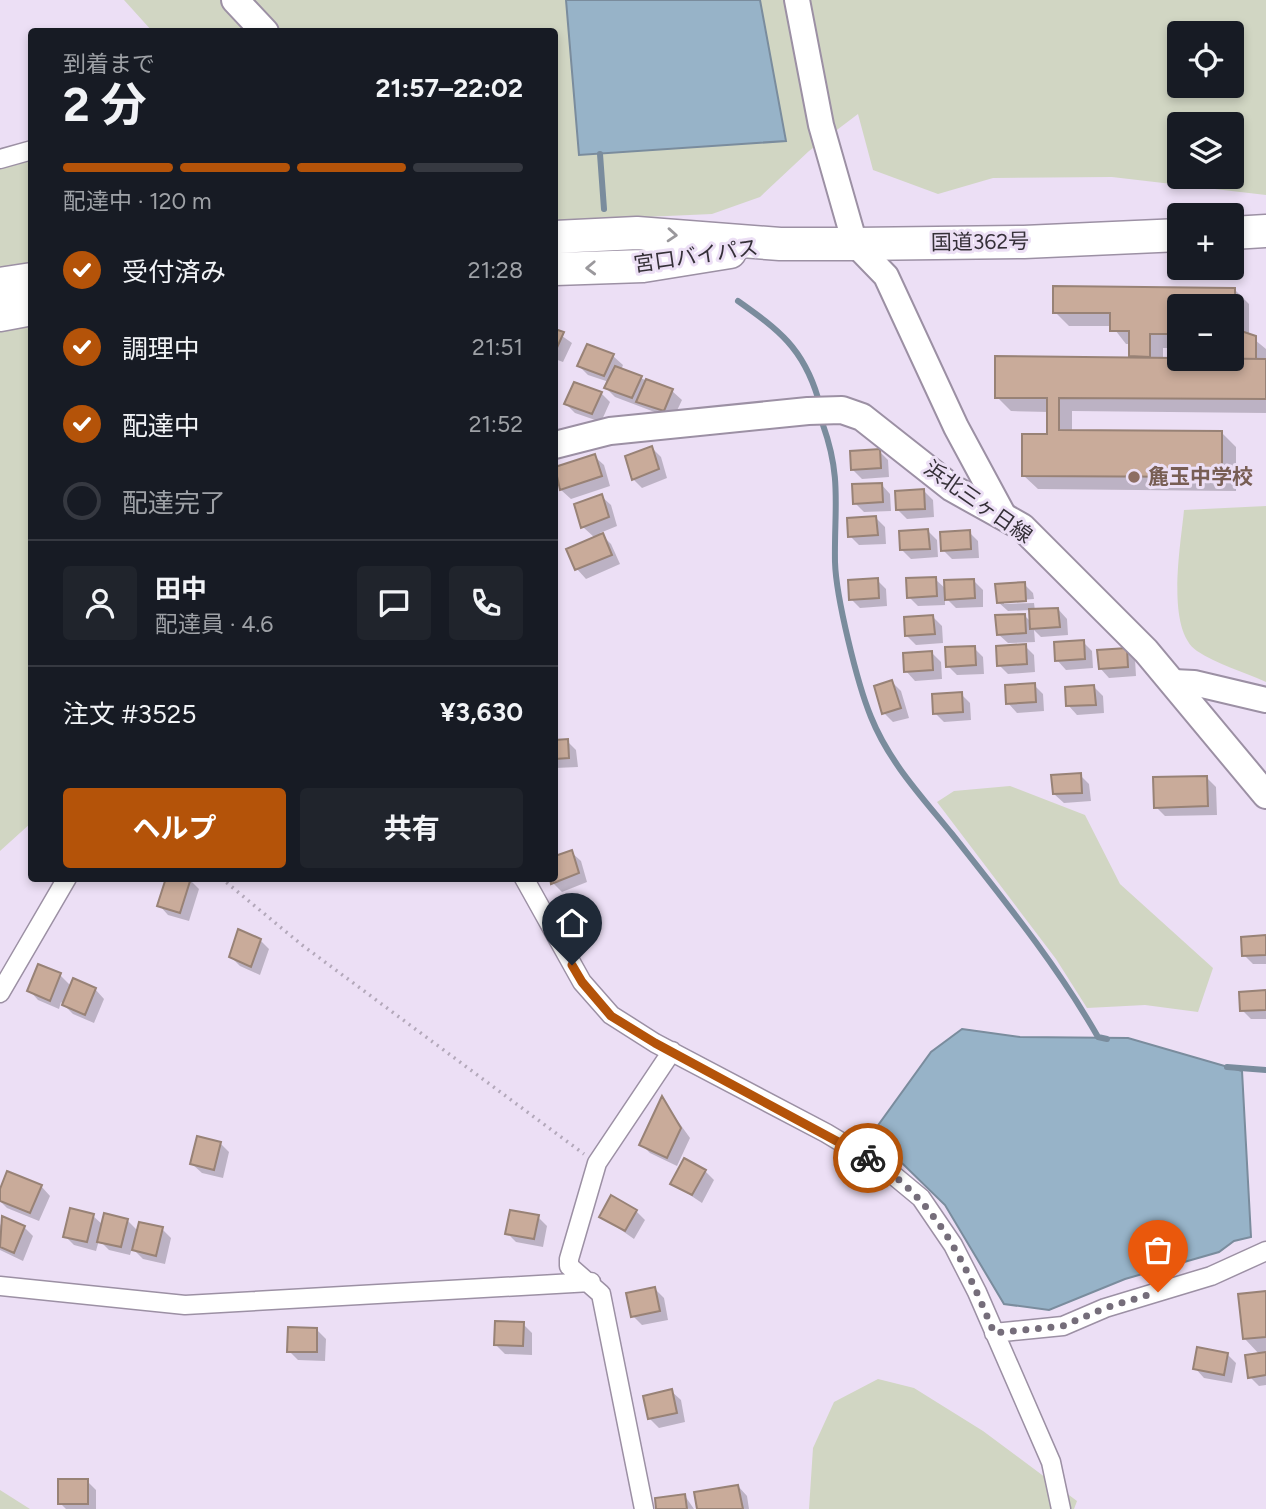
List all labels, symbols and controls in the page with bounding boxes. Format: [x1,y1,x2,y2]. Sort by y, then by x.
map controls [1167,21,1244,371]
button: locate [1167,21,1244,98]
text: 到着まで [63,50,155,78]
text: 21:57–22:02 [375,72,523,104]
text: 2 分 [63,77,147,133]
button: layers [1167,112,1244,189]
text: 配達中 · 120 m [63,187,212,215]
button: + [1167,203,1244,280]
one-way arrow [667,228,678,243]
street label: 国道362号 [931,228,1029,255]
street label: 宮口バイパス [632,234,760,277]
icon: check [63,251,101,289]
text: 受付済み [122,256,226,288]
text: 21:28 [468,256,523,284]
one-way arrow [585,261,596,276]
button: − [1167,294,1244,371]
icon: check [63,328,101,366]
text: 調理中 [122,333,200,365]
text: 21:51 [472,333,523,361]
icon: check [63,405,101,443]
text: 配達中 [122,410,200,442]
text: 21:52 [469,410,523,438]
street label: 浜北三ヶ日線 [920,455,1037,548]
place label: 麁玉中学校 [1148,464,1253,489]
marker: 麁玉中学校 [1126,469,1142,485]
text: 配達完了 [122,487,226,519]
button: person [63,566,137,640]
button: chat [357,566,431,640]
button: phone [449,566,523,640]
text: 田中 [155,573,207,605]
text: 配達員 · 4.6 [155,610,273,638]
text: ¥3,630 [440,696,523,728]
text: 注文 #3525 [63,698,196,730]
button: ヘルプ [63,788,286,868]
button: 共有 [300,788,523,868]
pin [542,893,602,965]
icon: home [553,904,591,942]
courier [833,1123,903,1193]
icon: bike [849,1139,887,1177]
pin [1128,1220,1188,1292]
icon: bag [1139,1231,1177,1269]

